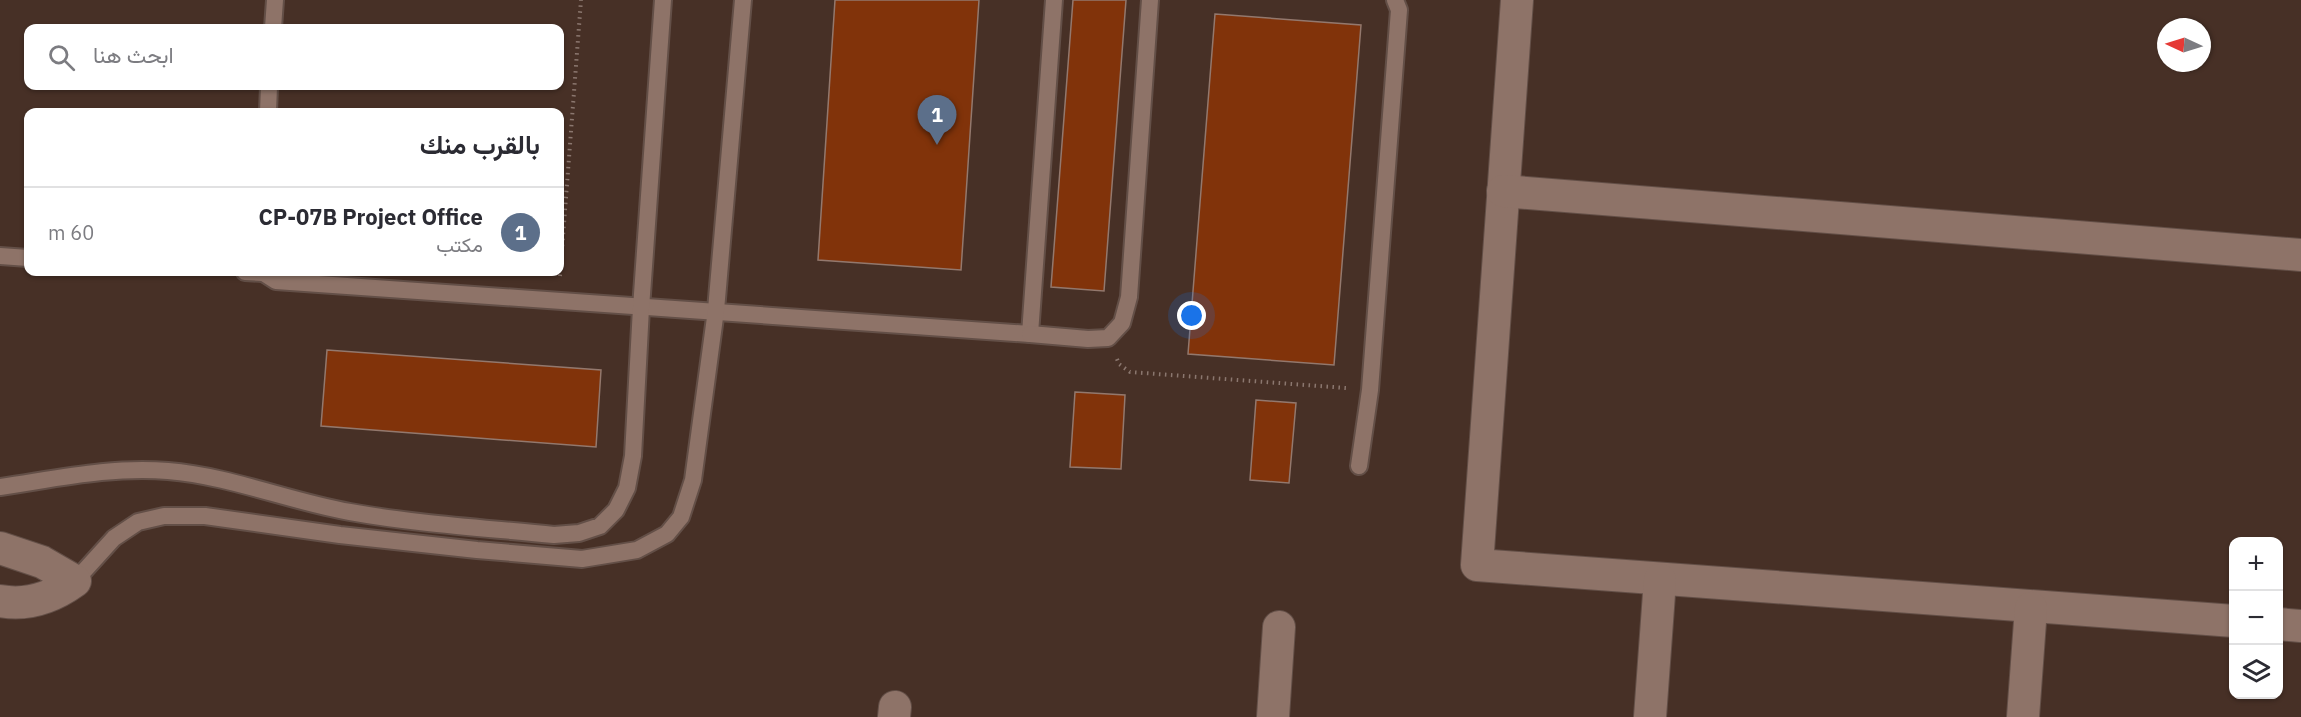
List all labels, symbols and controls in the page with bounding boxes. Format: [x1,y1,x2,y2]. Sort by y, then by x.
north arrow [2157,18,2211,72]
search box [24,24,564,90]
text: ابحث هنا [93,40,174,69]
icon: search [45,41,78,74]
pin: 1 [918,96,956,145]
text: بالقرب منك [420,127,540,161]
text: CP-07B Project Office [258,202,483,231]
text: 60 m [48,219,94,246]
text: 1 [515,219,527,246]
text: مكتب [436,231,483,258]
your location [1177,301,1206,330]
map controls [2229,537,2283,699]
button: + [2229,537,2283,591]
button: − [2229,591,2283,645]
button: layers [2229,645,2283,699]

